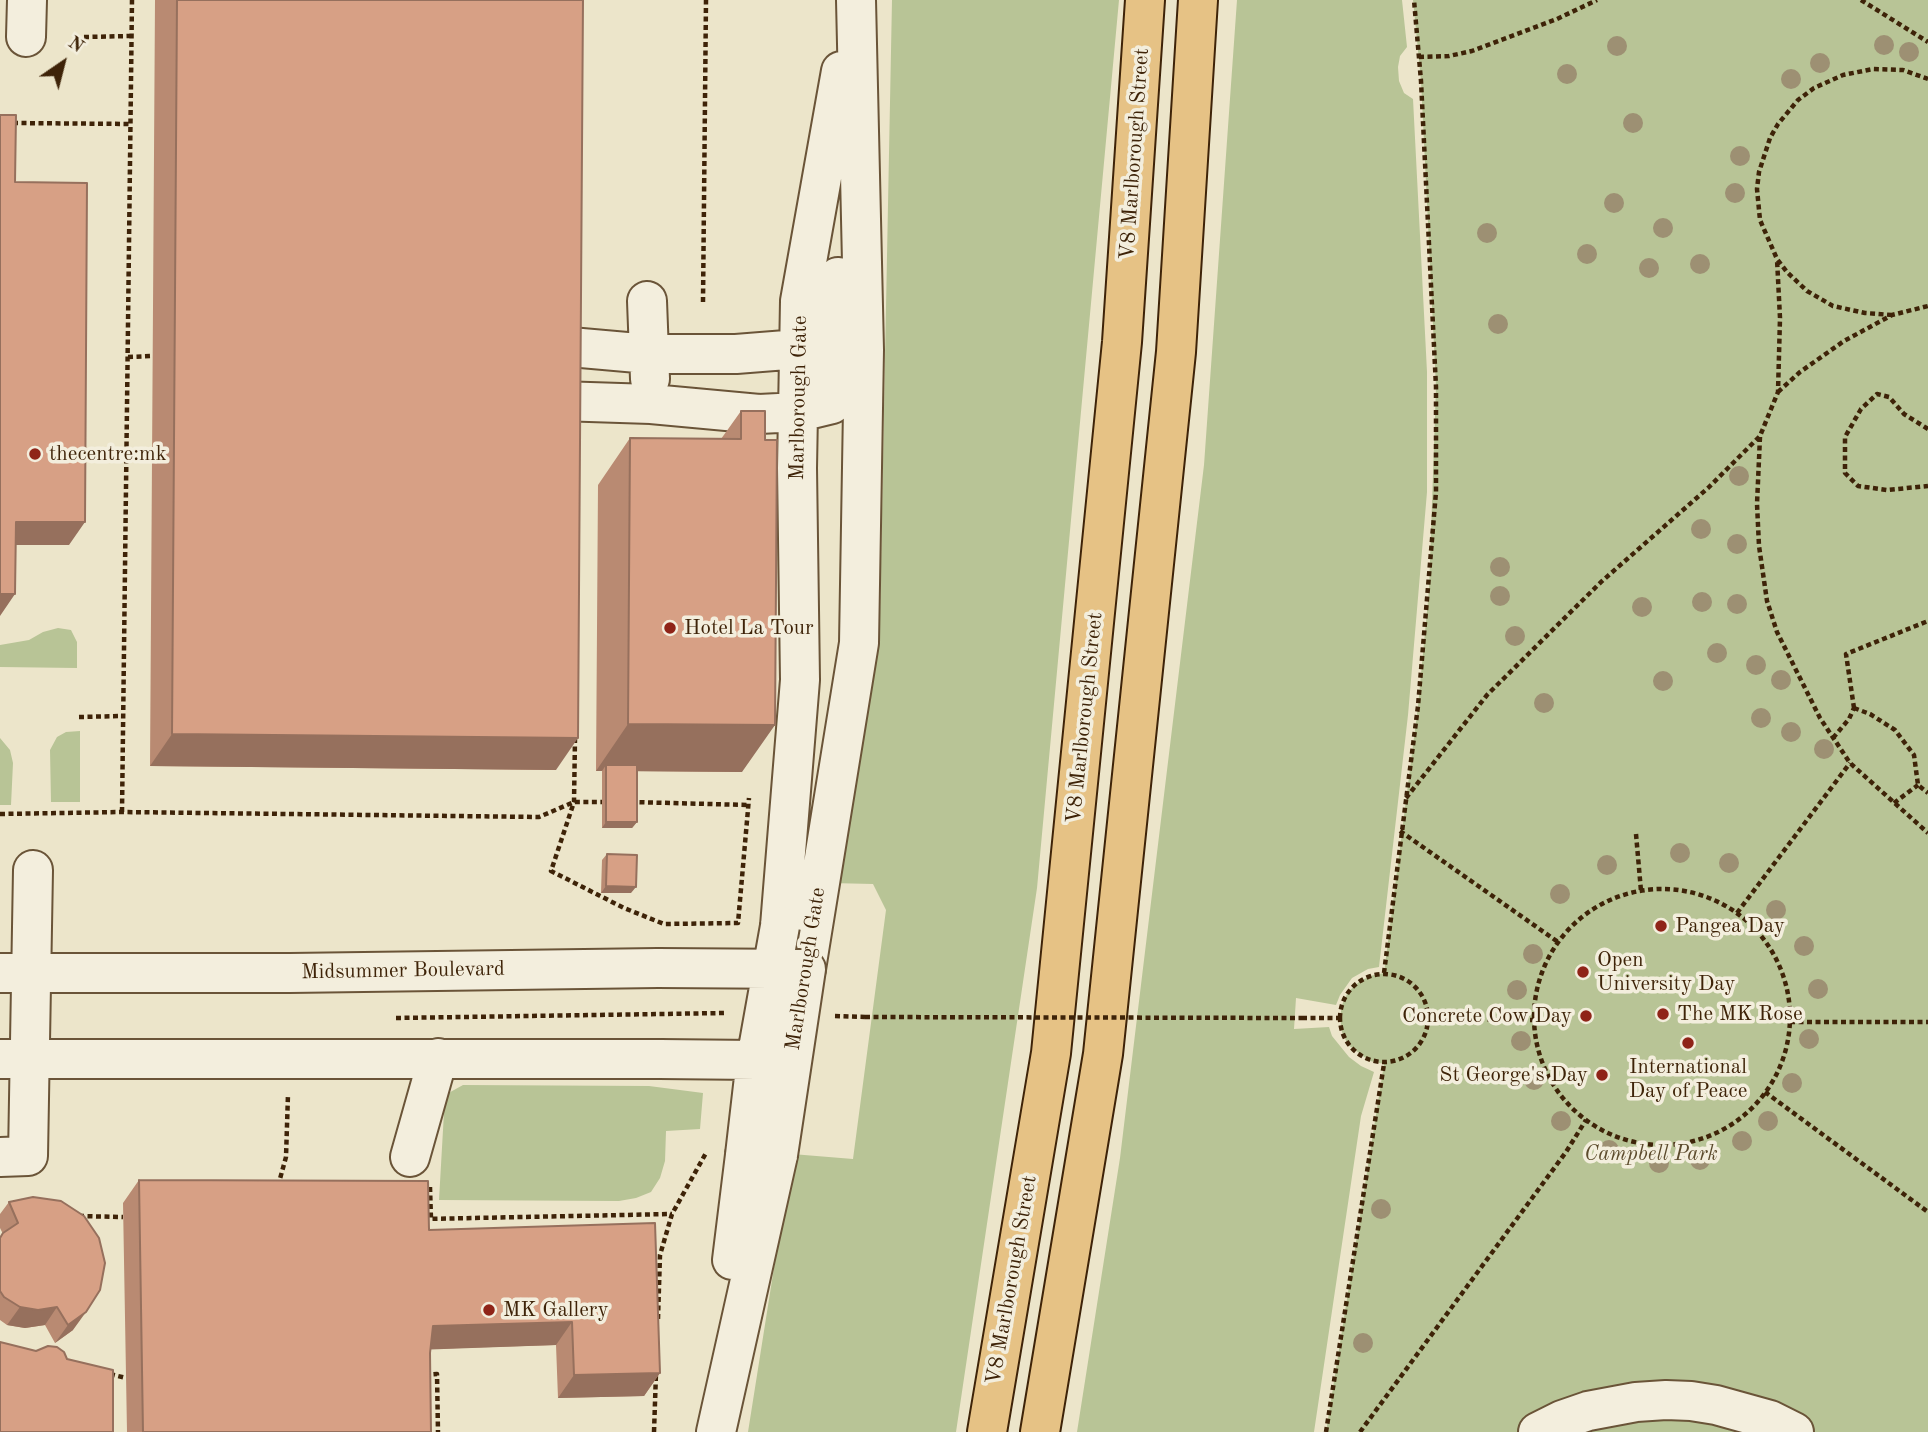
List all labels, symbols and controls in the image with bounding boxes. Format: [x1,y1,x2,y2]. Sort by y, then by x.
north arrow [28,28,98,98]
text: N [64,33,87,57]
street label: V8 Marlborough Street [1115,47,1155,261]
street label: Marlborough Gate [785,315,813,481]
place label: thecentre:mk [49,441,167,467]
marker: thecentre:mk [27,446,43,462]
street label: V8 Marlborough Street [1061,611,1109,825]
place label: Hotel La Tour [684,615,814,641]
marker: Hotel La Tour [662,620,678,636]
street label: Marlborough Gate [781,886,831,1052]
place label: Pangea Day [1675,913,1785,939]
marker: Pangea Day [1653,918,1669,934]
place label: Open University Day [1597,947,1735,997]
street label: Midsummer Boulevard [301,957,505,985]
marker: Open University Day [1575,964,1591,980]
place label: The MK Rose [1677,1001,1803,1027]
place label: Concrete Cow Day [1402,1003,1572,1029]
marker: The MK Rose [1655,1006,1671,1022]
marker: Concrete Cow Day [1578,1008,1594,1024]
marker: International Day of Peace [1680,1035,1696,1051]
place label: International Day of Peace [1629,1054,1747,1104]
place label: St George's Day [1439,1062,1588,1088]
marker: St George's Day [1594,1067,1610,1083]
park label: Campbell Park [1584,1141,1718,1167]
street label: V8 Marlborough Street [981,1173,1043,1387]
place label: MK Gallery [503,1297,609,1323]
marker: MK Gallery [481,1302,497,1318]

